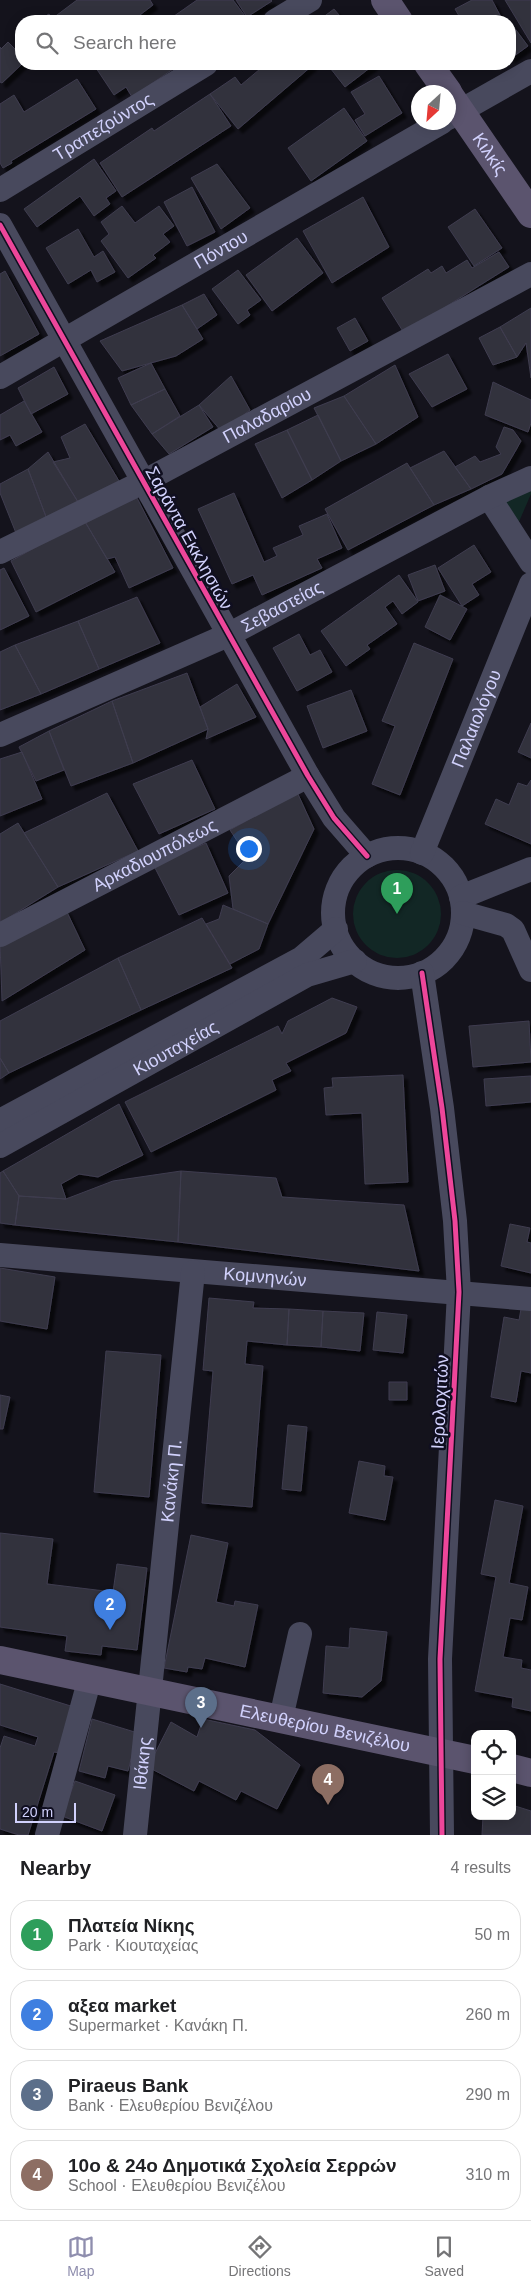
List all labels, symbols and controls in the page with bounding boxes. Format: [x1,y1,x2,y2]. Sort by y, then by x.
search box [15,15,516,70]
icon: search [33,29,61,57]
text: Search here [73,32,177,53]
north arrow [411,85,456,130]
street label: Τραπεζούντος [50,89,157,165]
street label: Κιλκίς [468,129,511,179]
street label: Πόντου [190,226,251,273]
street label: Παλαδαρίου [220,384,315,447]
street label: Σαράντα Εκκλησιών [141,463,237,613]
street label: Σεβαστείας [238,577,326,636]
street label: Παλαιολόγου [448,667,505,770]
street label: Αρκαδιουπόλεως [89,815,220,896]
your location [236,836,262,862]
pin: 1 [381,873,413,914]
street label: Κιουταχείας [130,1017,222,1080]
street label: Κομνηνών [223,1264,307,1290]
street label: Ιερολοχιτών [428,1354,452,1450]
street label: Κανάκη Π. [157,1438,186,1524]
pin: 2 [94,1589,126,1630]
pin: 3 [185,1687,217,1728]
street label: Ελευθερίου Βενιζέλου [238,1701,412,1756]
map controls [471,1730,516,1820]
button: locate [471,1730,516,1775]
street label: Ιθάκης [130,1736,155,1791]
pin: 4 [312,1764,344,1805]
button: layers [471,1775,516,1820]
scale bar [15,1800,76,1823]
text: 20 m [22,1804,53,1820]
text: Nearby [20,1856,91,1879]
text: 4 results [451,1859,511,1876]
text: Πλατεία Νίκης [68,1915,195,1936]
text: 1 [33,1926,41,1943]
text: 50 m [474,1926,510,1943]
text: Park · Κιουταχείας [68,1937,198,1954]
text: αξεα market [68,1995,176,2016]
text: 2 [33,2006,41,2023]
text: 260 m [466,2006,510,2023]
text: Supermarket · Κανάκη Π. [68,2017,248,2034]
text: Piraeus Bank [68,2075,188,2096]
text: 3 [33,2086,41,2103]
text: 290 m [466,2086,510,2103]
text: Bank · Ελευθερίου Βενιζέλου [68,2097,273,2114]
text: 10ο & 24ο Δημοτικά Σχολεία Σερρών [68,2155,397,2176]
text: 4 [33,2166,41,2183]
text: 310 m [466,2166,510,2183]
text: School · Ελευθερίου Βενιζέλου [68,2177,285,2194]
tab: Map [67,2233,95,2279]
tab: Directions [229,2233,291,2279]
tab: Saved [424,2233,464,2279]

